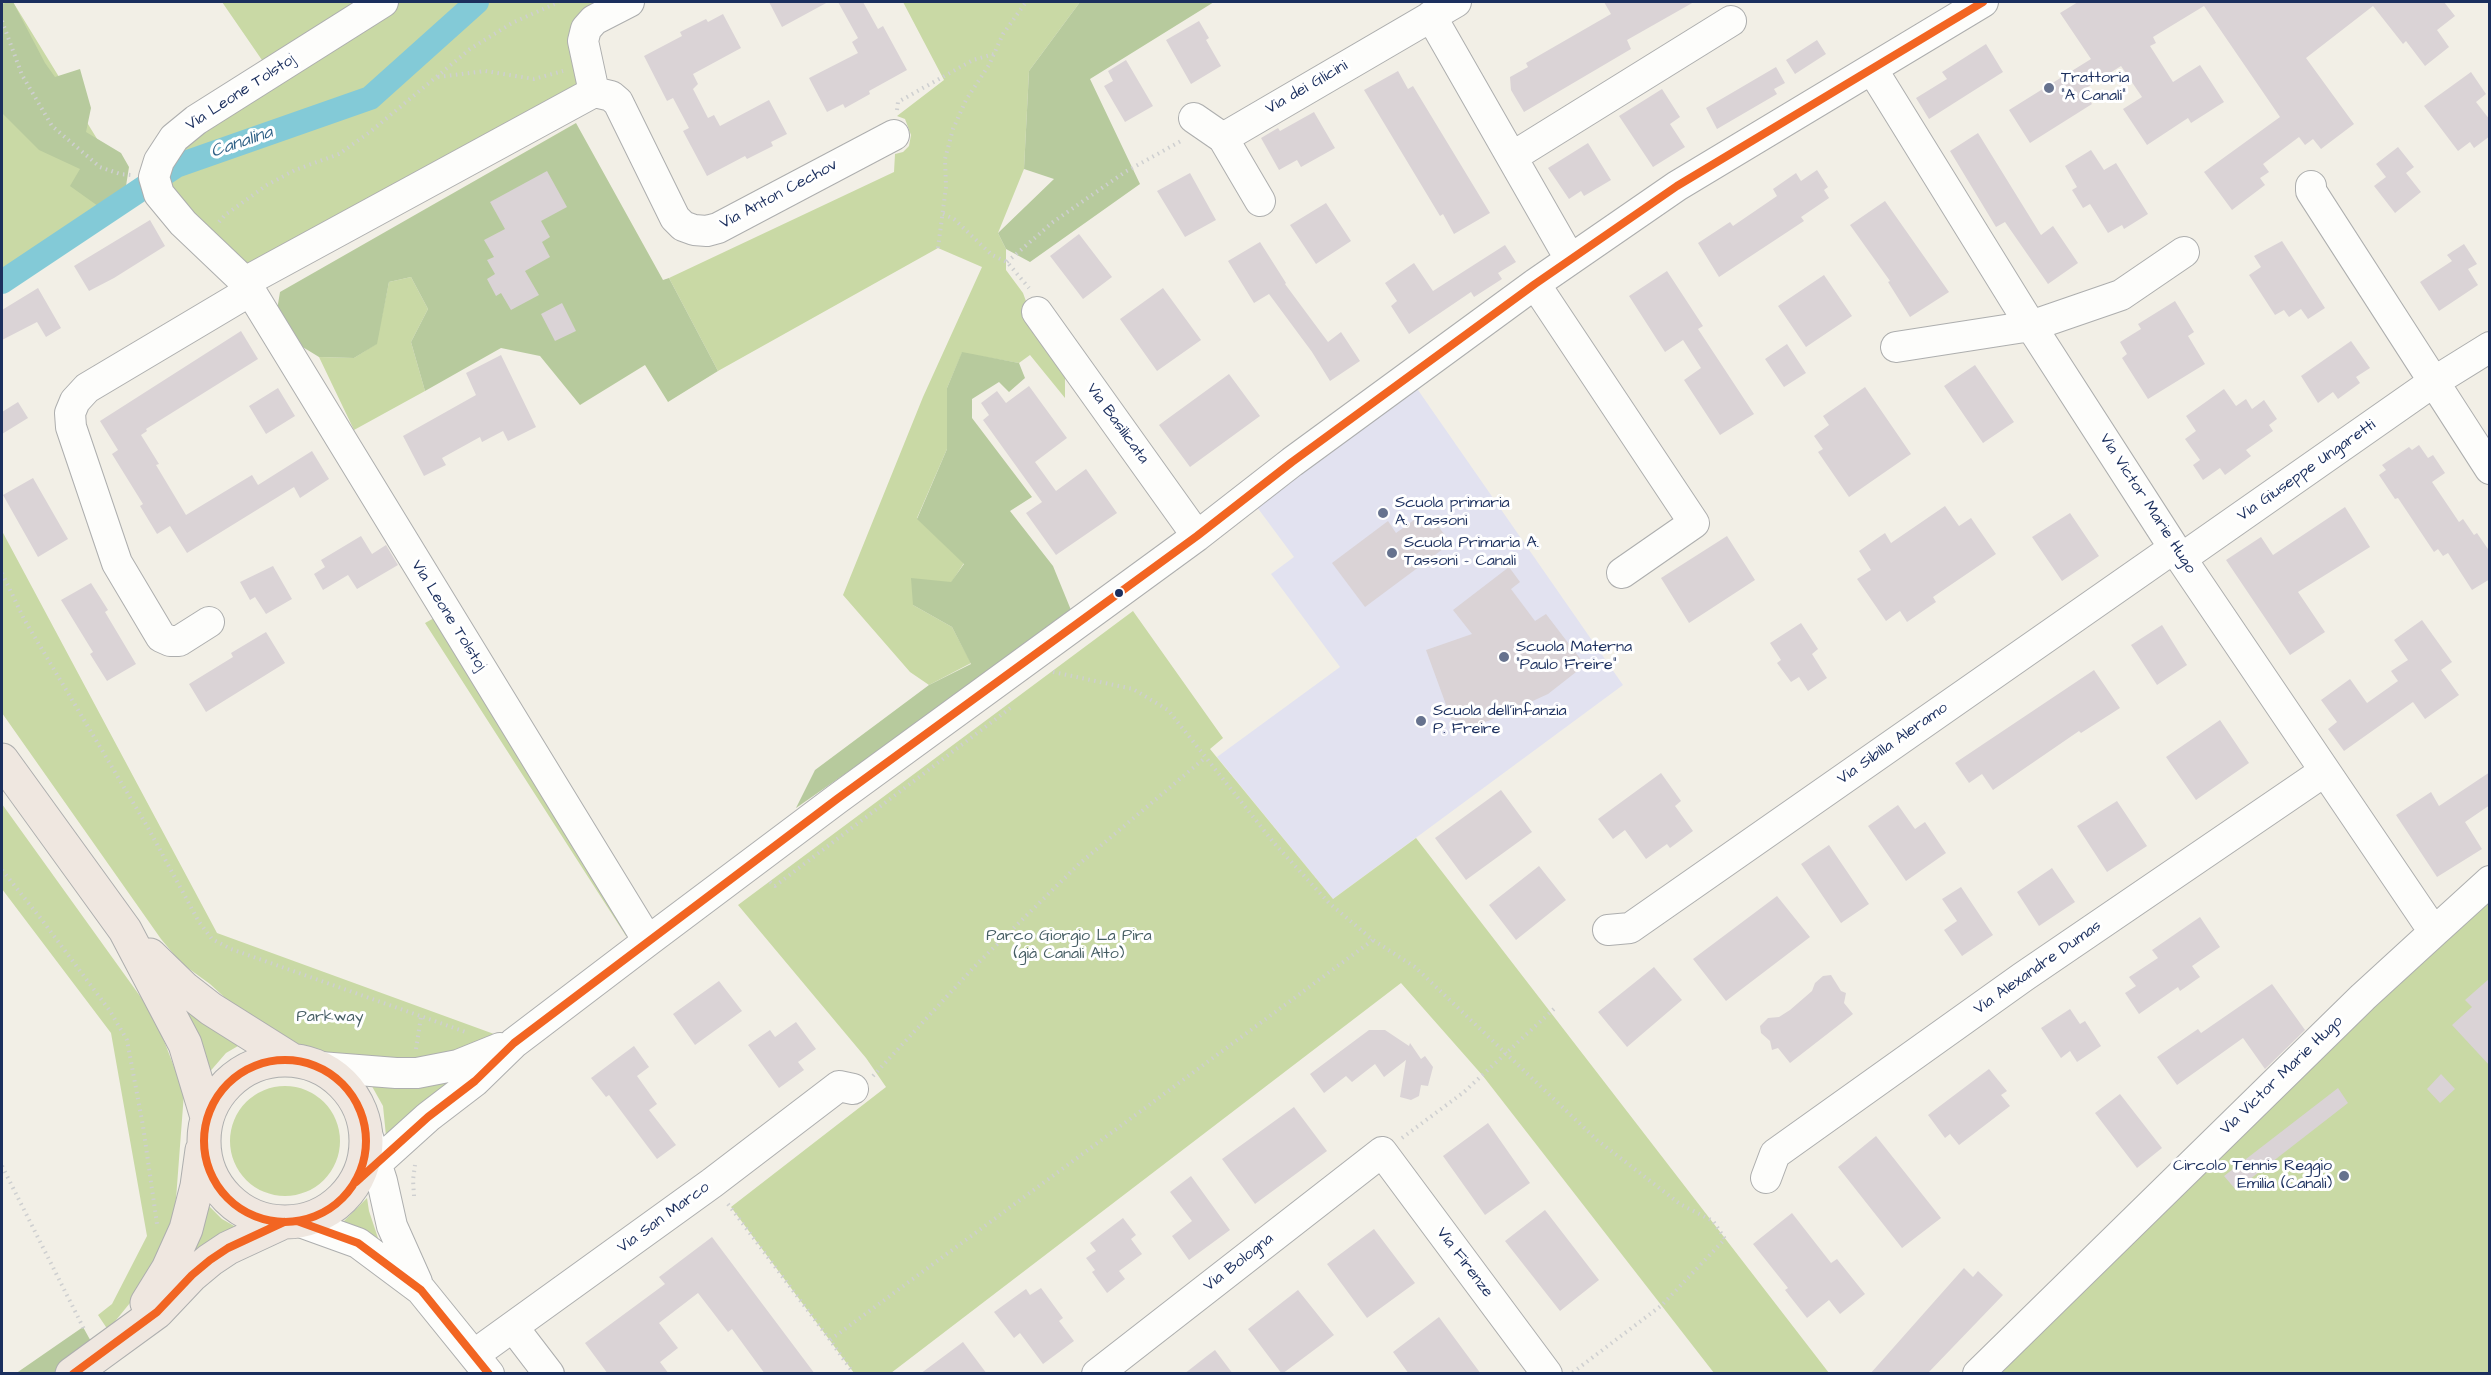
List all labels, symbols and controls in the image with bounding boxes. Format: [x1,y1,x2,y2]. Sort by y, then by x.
street label: Via Leone Tolstoj [183,50,299,136]
street label: Via dei Glicini [1263,57,1351,119]
place label: Trattoria "A Canali" [2061,69,2129,107]
marker: Trattoria "A Canali" [2042,81,2056,95]
water label: Canalina [208,122,276,164]
street label: Via Anton Cechov [717,156,841,234]
street label: Via Basilicata [1081,380,1153,468]
street label: Via Giuseppe Ungaretti [2234,416,2380,526]
street label: Via Victor Marie Hugo [2095,430,2199,578]
place label: Scuola primaria A. Tassoni [1395,494,1510,532]
marker: Scuola primaria A. Tassoni [1376,506,1390,520]
place label: Scuola Primaria A. Tassoni - Canali [1404,534,1539,572]
marker: Scuola Primaria A. Tassoni - Canali [1385,546,1399,560]
street label: Via Leone Tolstoj [406,557,490,675]
unlabelled marker [1113,587,1125,599]
place label: Scuola Materna "Paulo Freire" [1516,638,1632,676]
marker: Scuola Materna "Paulo Freire" [1497,650,1511,664]
street label: Via Sibilla Aleramo [1834,699,1952,789]
place label: Scuola dell'infanzia P. Freire [1433,702,1567,740]
marker: Scuola dell'infanzia P. Freire [1414,714,1428,728]
street label: Via Alexandre Dumas [1971,917,2105,1019]
park label: Parco Giorgio La Pira (già Canali Alto) [986,927,1152,965]
park label: Parkway [297,1008,363,1028]
street label: Via Victor Marie Hugo [2217,1012,2347,1140]
place label: Circolo Tennis Reggio Emilia (Canali) [2173,1157,2332,1195]
marker: Circolo Tennis Reggio Emilia (Canali) [2337,1169,2351,1183]
street label: Via San Marco [614,1178,714,1258]
street label: Via Firenze [1431,1224,1497,1302]
street label: Via Bologna [1200,1230,1278,1296]

